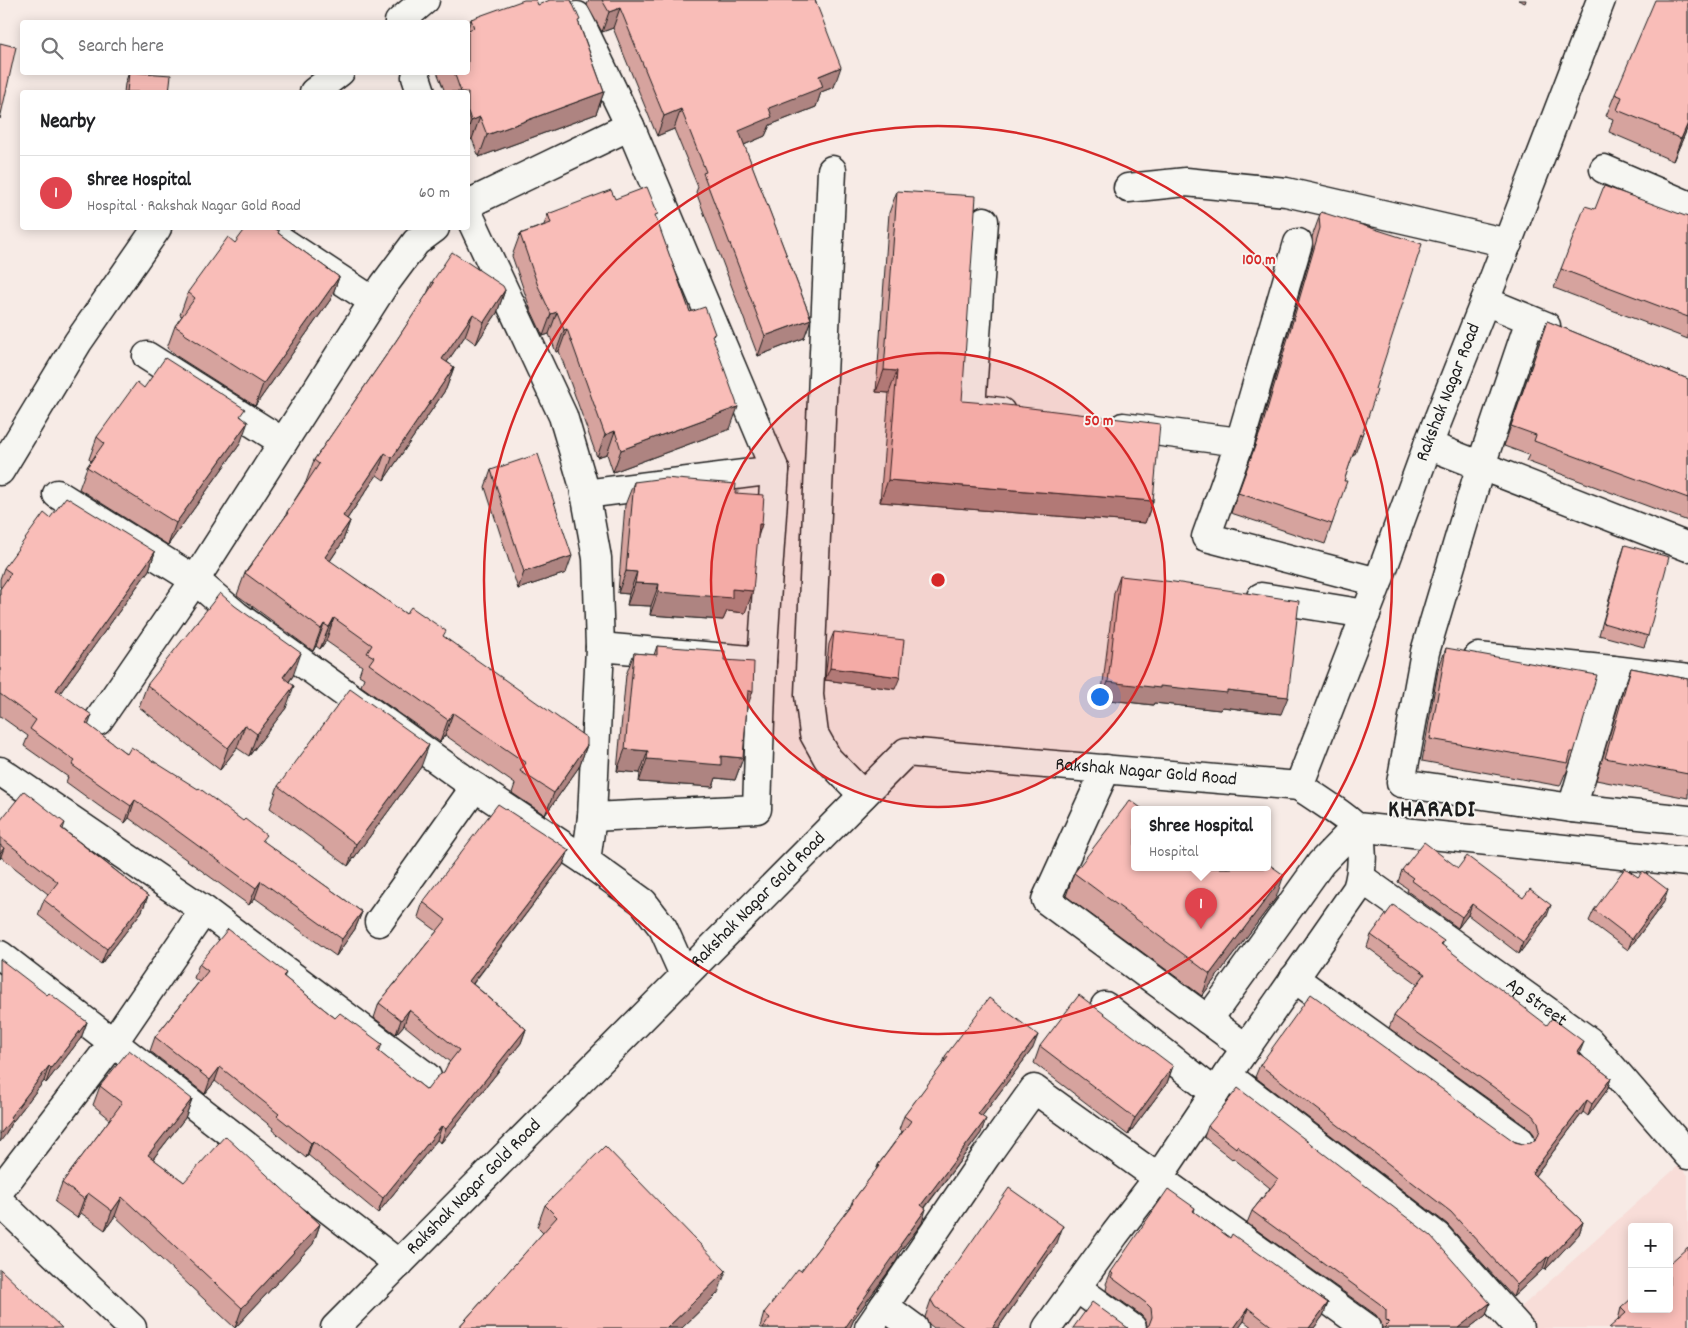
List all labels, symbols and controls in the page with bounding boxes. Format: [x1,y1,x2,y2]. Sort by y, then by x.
search box [20,20,470,75]
icon: search [38,34,66,62]
text: Search here [78,34,164,61]
text: Nearby [40,108,95,138]
text: Shree Hospital [87,168,191,195]
text: 1 [54,182,58,205]
text: 60 m [419,182,450,205]
text: Hospital · Rakshak Nagar Gold Road [87,195,301,218]
text: 100 m [1242,250,1276,272]
street label: Rakshak Nagar Road [1410,320,1488,465]
text: 50 m [1085,411,1113,433]
centre of rings [929,571,947,589]
your location [1087,684,1113,710]
street label: Rakshak Nagar Gold Road [1054,751,1238,794]
district label: KHARADI [1388,794,1476,828]
popup [1131,806,1271,871]
text: Shree Hospital [1149,814,1253,841]
street label: Rakshak Nagar Gold Road [685,826,833,975]
text: Hospital [1149,841,1199,864]
pin: 1 [1185,888,1217,929]
street label: Ap Street [1500,972,1572,1034]
street label: Rakshak Nagar Gold Road [401,1113,548,1262]
map controls [1628,1223,1673,1313]
button: + [1628,1223,1673,1268]
button: − [1628,1268,1673,1313]

